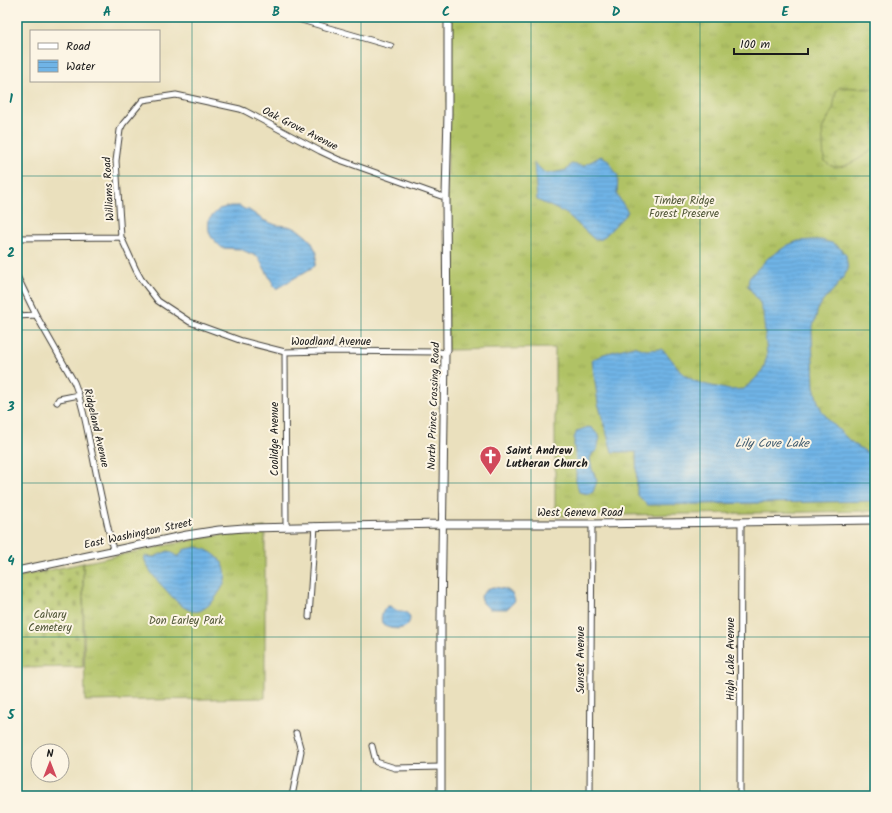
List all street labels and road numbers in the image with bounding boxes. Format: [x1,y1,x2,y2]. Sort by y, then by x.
street label: Oak Grove Avenue [259,102,341,156]
street label: Williams Road [98,156,120,222]
street label: Woodland Avenue [291,333,371,351]
street label: North Prince Crossing Road [423,341,445,470]
street label: Ridgeland Avenue [78,387,114,469]
street label: Coolidge Avenue [266,402,284,476]
street label: West Geneva Road [537,504,623,522]
street label: East Washington Street [82,514,195,554]
street label: High Lake Avenue [722,617,740,701]
street label: Sunset Avenue [572,626,590,694]

